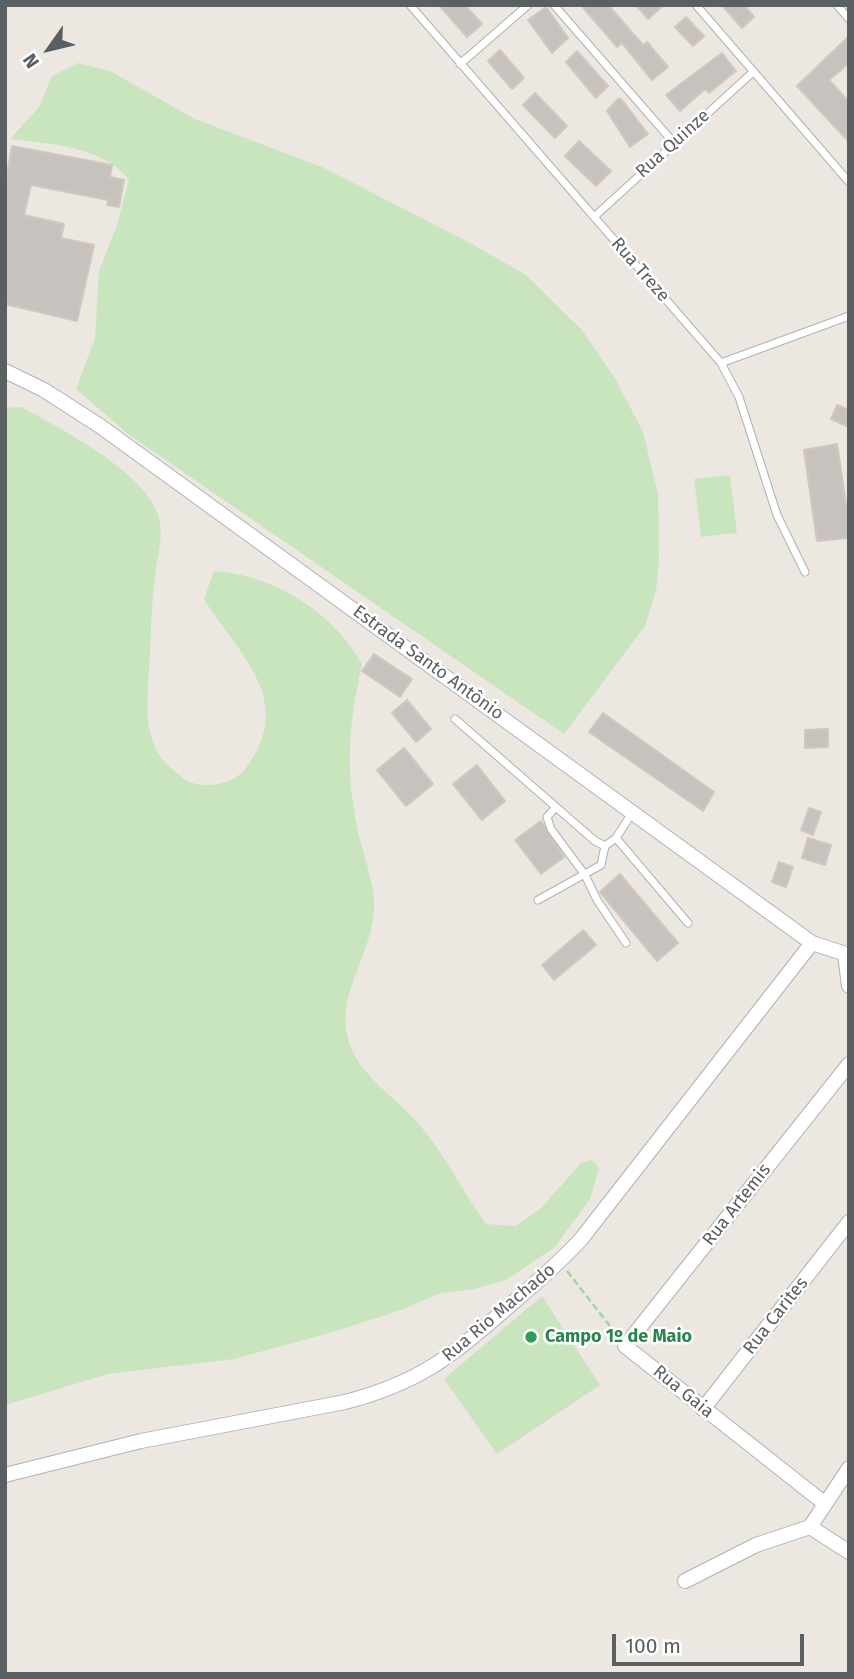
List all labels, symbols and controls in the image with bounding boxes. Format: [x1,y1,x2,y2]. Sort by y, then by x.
north arrow [14,14,84,84]
text: N [18,49,44,73]
street label: Rua Quinze [632,105,714,183]
street label: Rua Treze [606,233,674,307]
street label: Estrada Santo Antônio [348,601,508,725]
street label: Rua Artemis [698,1160,776,1250]
street label: Rua Rio Machado [438,1259,560,1367]
street label: Rua Carites [739,1273,813,1359]
place label: Campo 1º de Maio [545,1326,692,1348]
marker: Campo 1º de Maio [523,1329,539,1345]
street label: Rua Gaia [648,1361,718,1423]
scale bar [616,1620,808,1664]
text: 100 m [625,1633,681,1659]

